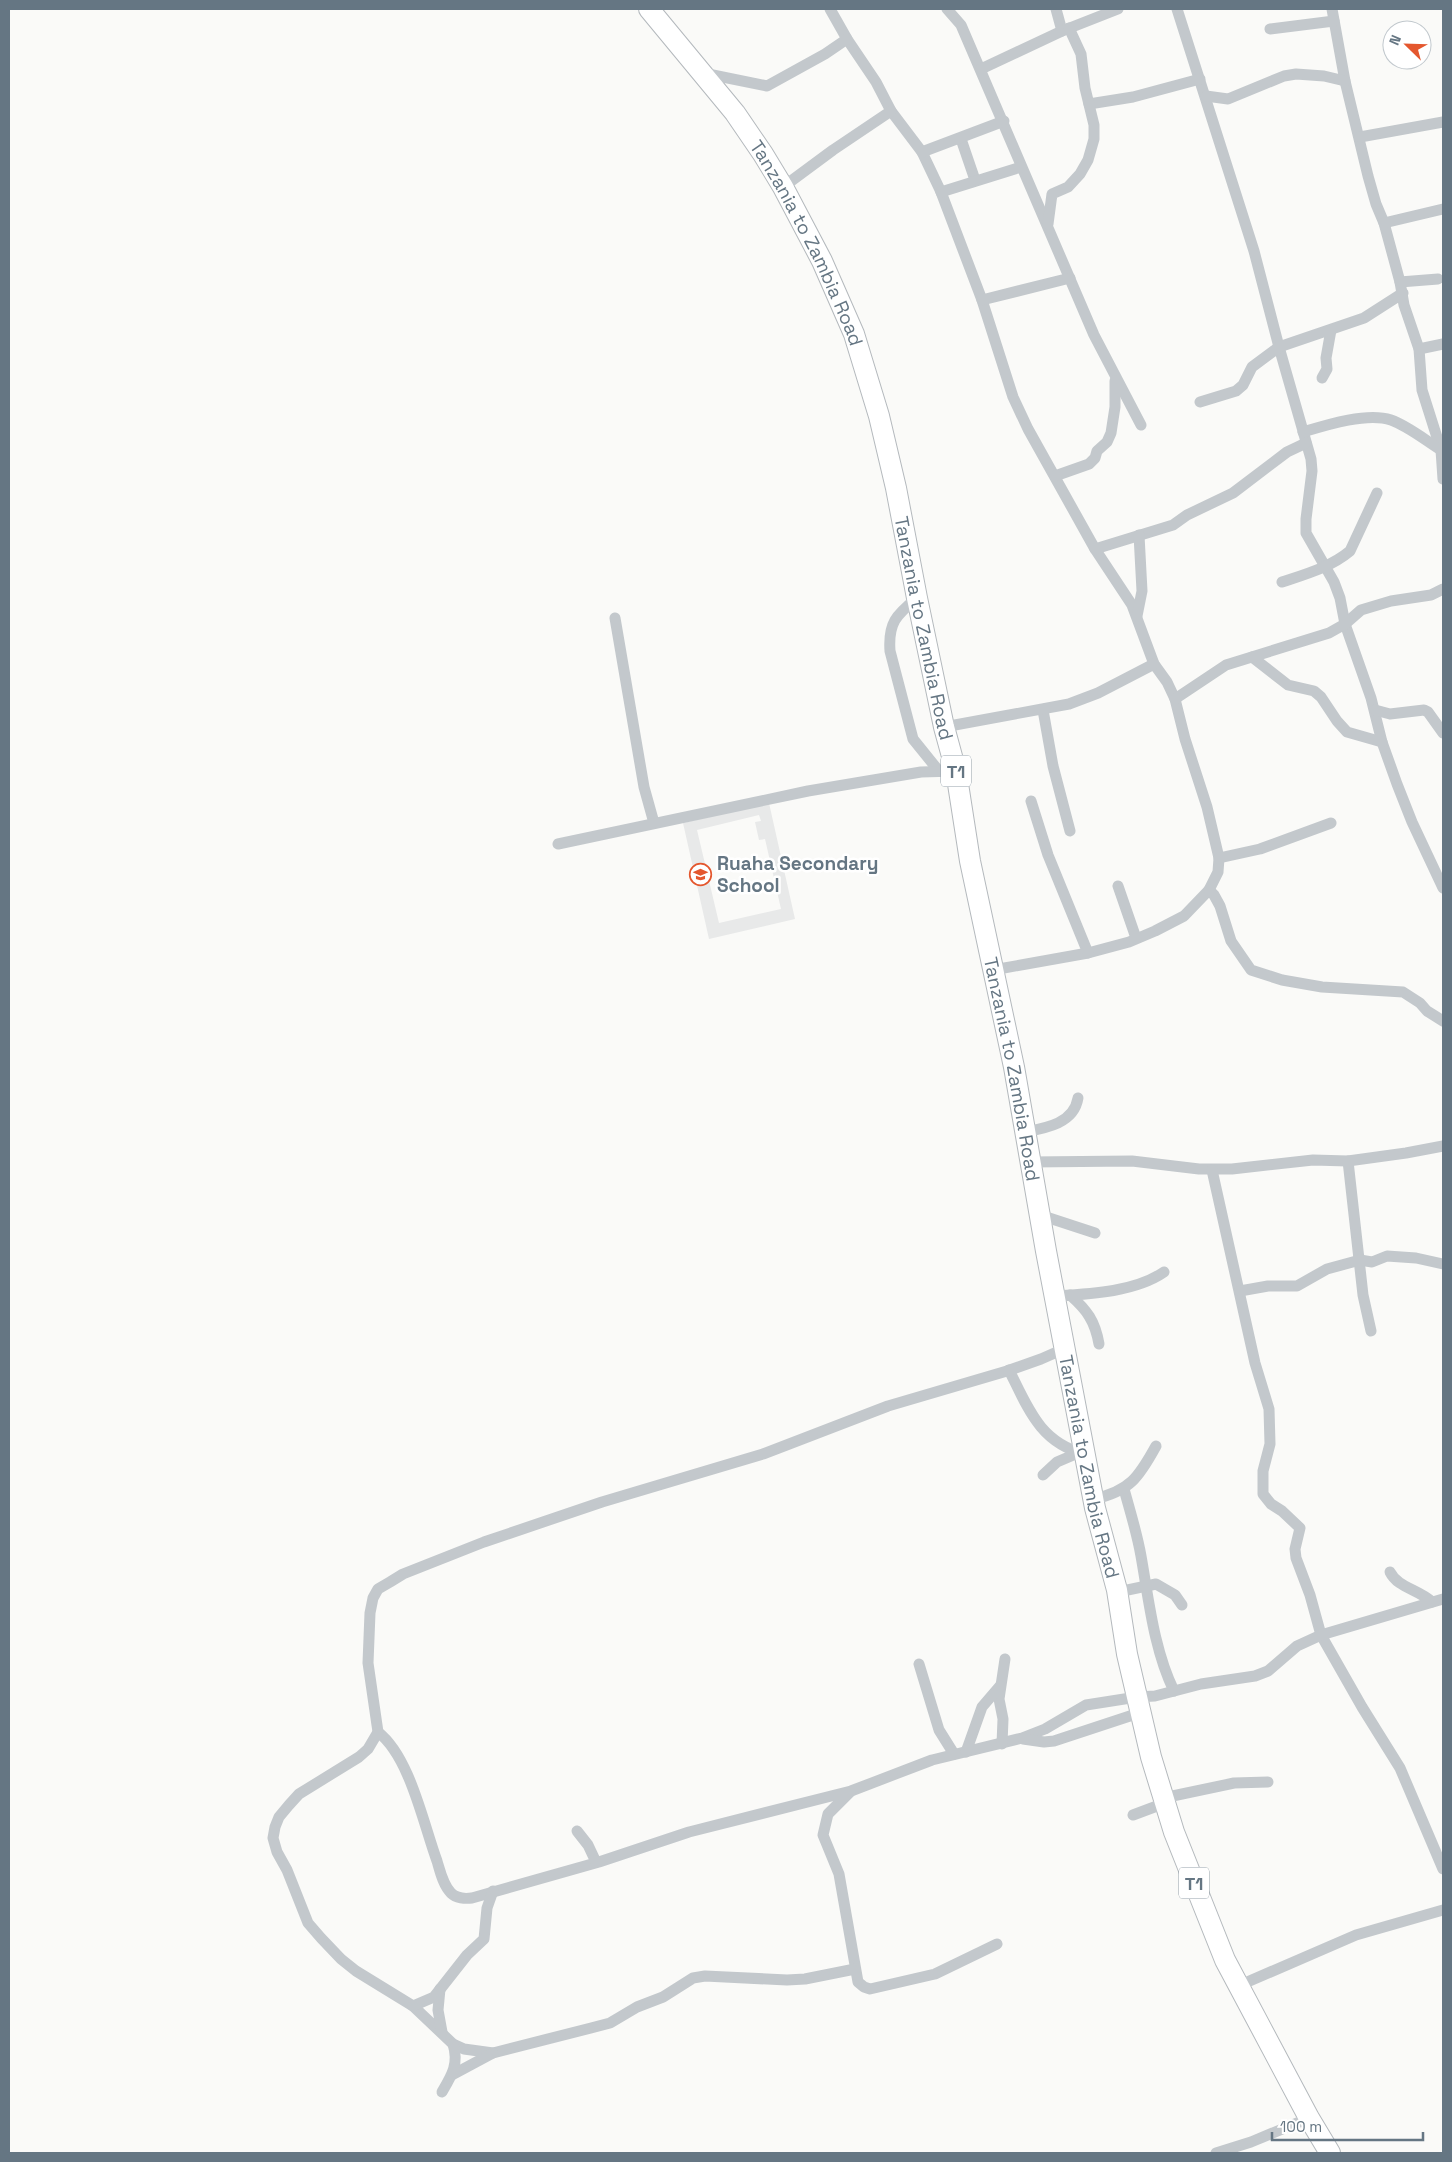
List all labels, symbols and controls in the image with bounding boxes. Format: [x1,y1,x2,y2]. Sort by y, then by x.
north arrow [1382,20,1432,70]
text: N [1385,32,1405,48]
street label: Tanzania to Zambia Road [745,135,869,348]
street label: Tanzania to Zambia Road [889,514,959,743]
road number: T1 [941,756,971,786]
place label: Ruaha Secondary School [717,851,878,898]
school or university icon: Ruaha Secondary School [689,862,713,886]
street label: Tanzania to Zambia Road [978,955,1046,1183]
street label: Tanzania to Zambia Road [1054,1353,1126,1581]
road number: T1 [1179,1868,1209,1899]
scale bar [1272,2110,1423,2142]
text: 100 m [1280,2117,1322,2136]

